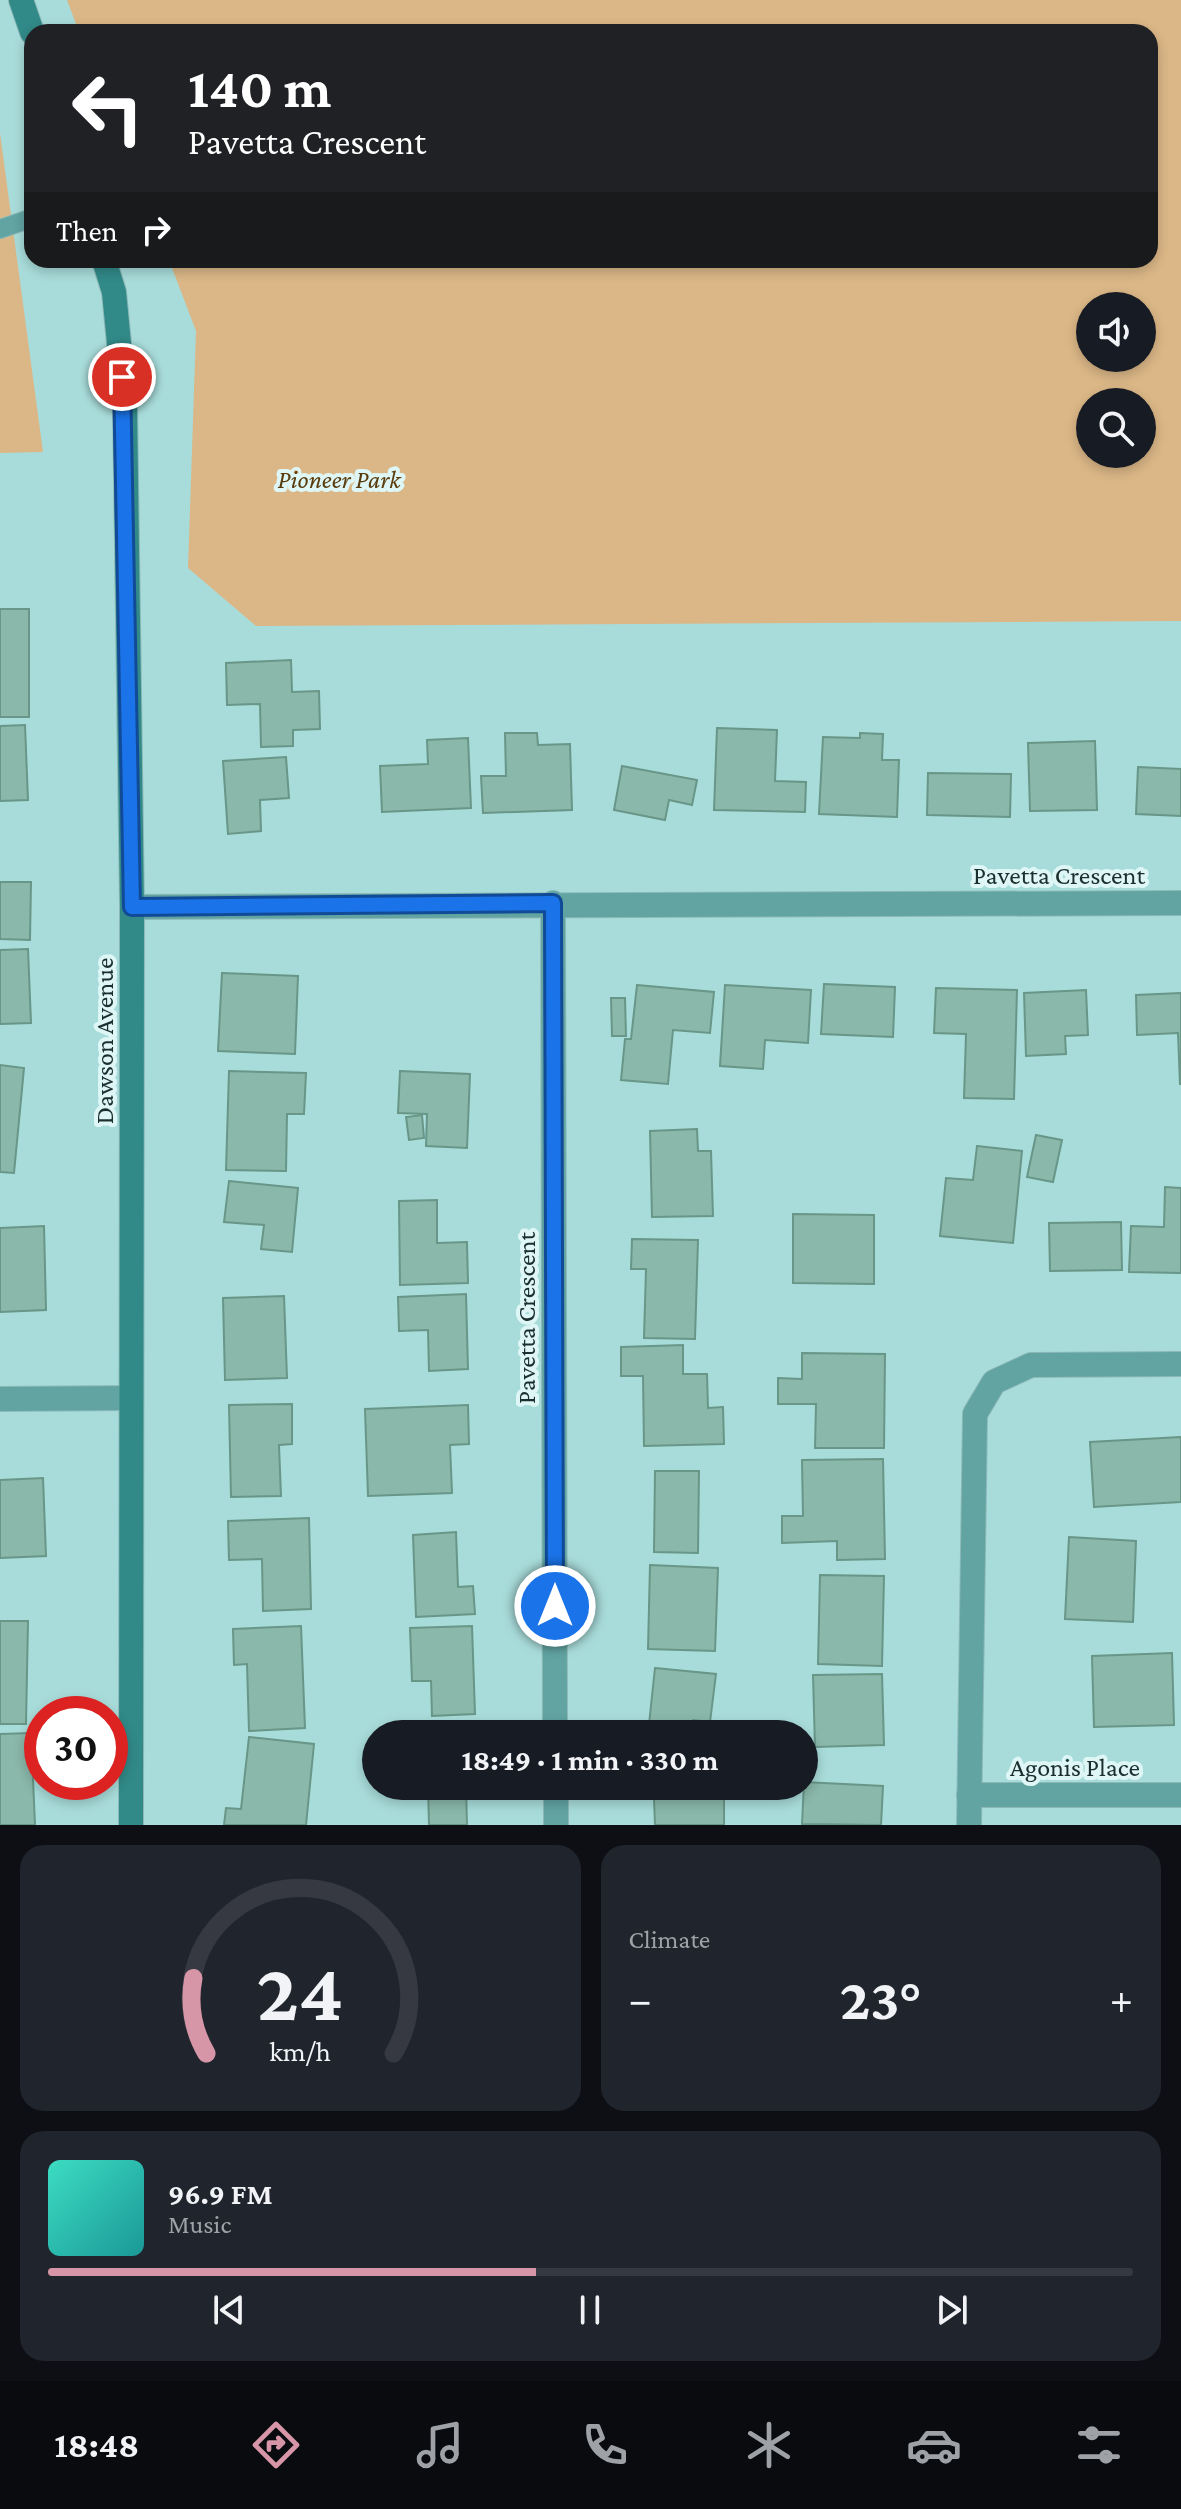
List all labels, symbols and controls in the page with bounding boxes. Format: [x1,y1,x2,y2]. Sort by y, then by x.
icon: left [56,56,160,160]
text: 140 m [188,57,331,119]
text: Pavetta Crescent [188,122,426,162]
icon: right [134,208,178,252]
text: Then [56,214,118,247]
map controls [1076,292,1156,468]
button: sound [1076,292,1156,372]
pin [88,343,156,411]
icon: arrive [100,355,144,399]
button: search [1076,388,1156,468]
park label: Pioneer Park [278,465,402,494]
street label: Pavetta Crescent [973,861,1145,890]
street label: Dawson Avenue [90,958,119,1124]
street label: Pavetta Crescent [512,1232,541,1404]
position arrow [513,1564,597,1648]
speed limit sign: 30 [24,1696,128,1800]
text: 18:49 · 1 min · 330 m [462,1743,718,1776]
street label: Agonis Place [1010,1753,1140,1782]
text: Climate [629,1925,710,1954]
text: 24 [257,1945,344,2038]
text: 23° [840,1965,922,2032]
text: − [629,1975,652,2023]
text: + [1110,1975,1133,2023]
text: km/h [269,2035,331,2067]
text: 96.9 FM [168,2177,273,2210]
text: Music [168,2210,231,2239]
icon: previous [207,2288,251,2332]
icon: pause [568,2288,612,2332]
icon: next [930,2288,974,2332]
icon: directions [248,2417,304,2473]
icon: music [412,2417,468,2473]
icon: phone [577,2417,633,2473]
icon: climate [741,2417,797,2473]
icon: car [906,2417,962,2473]
icon: filters [1071,2417,1127,2473]
text: 18:48 [54,2425,139,2465]

